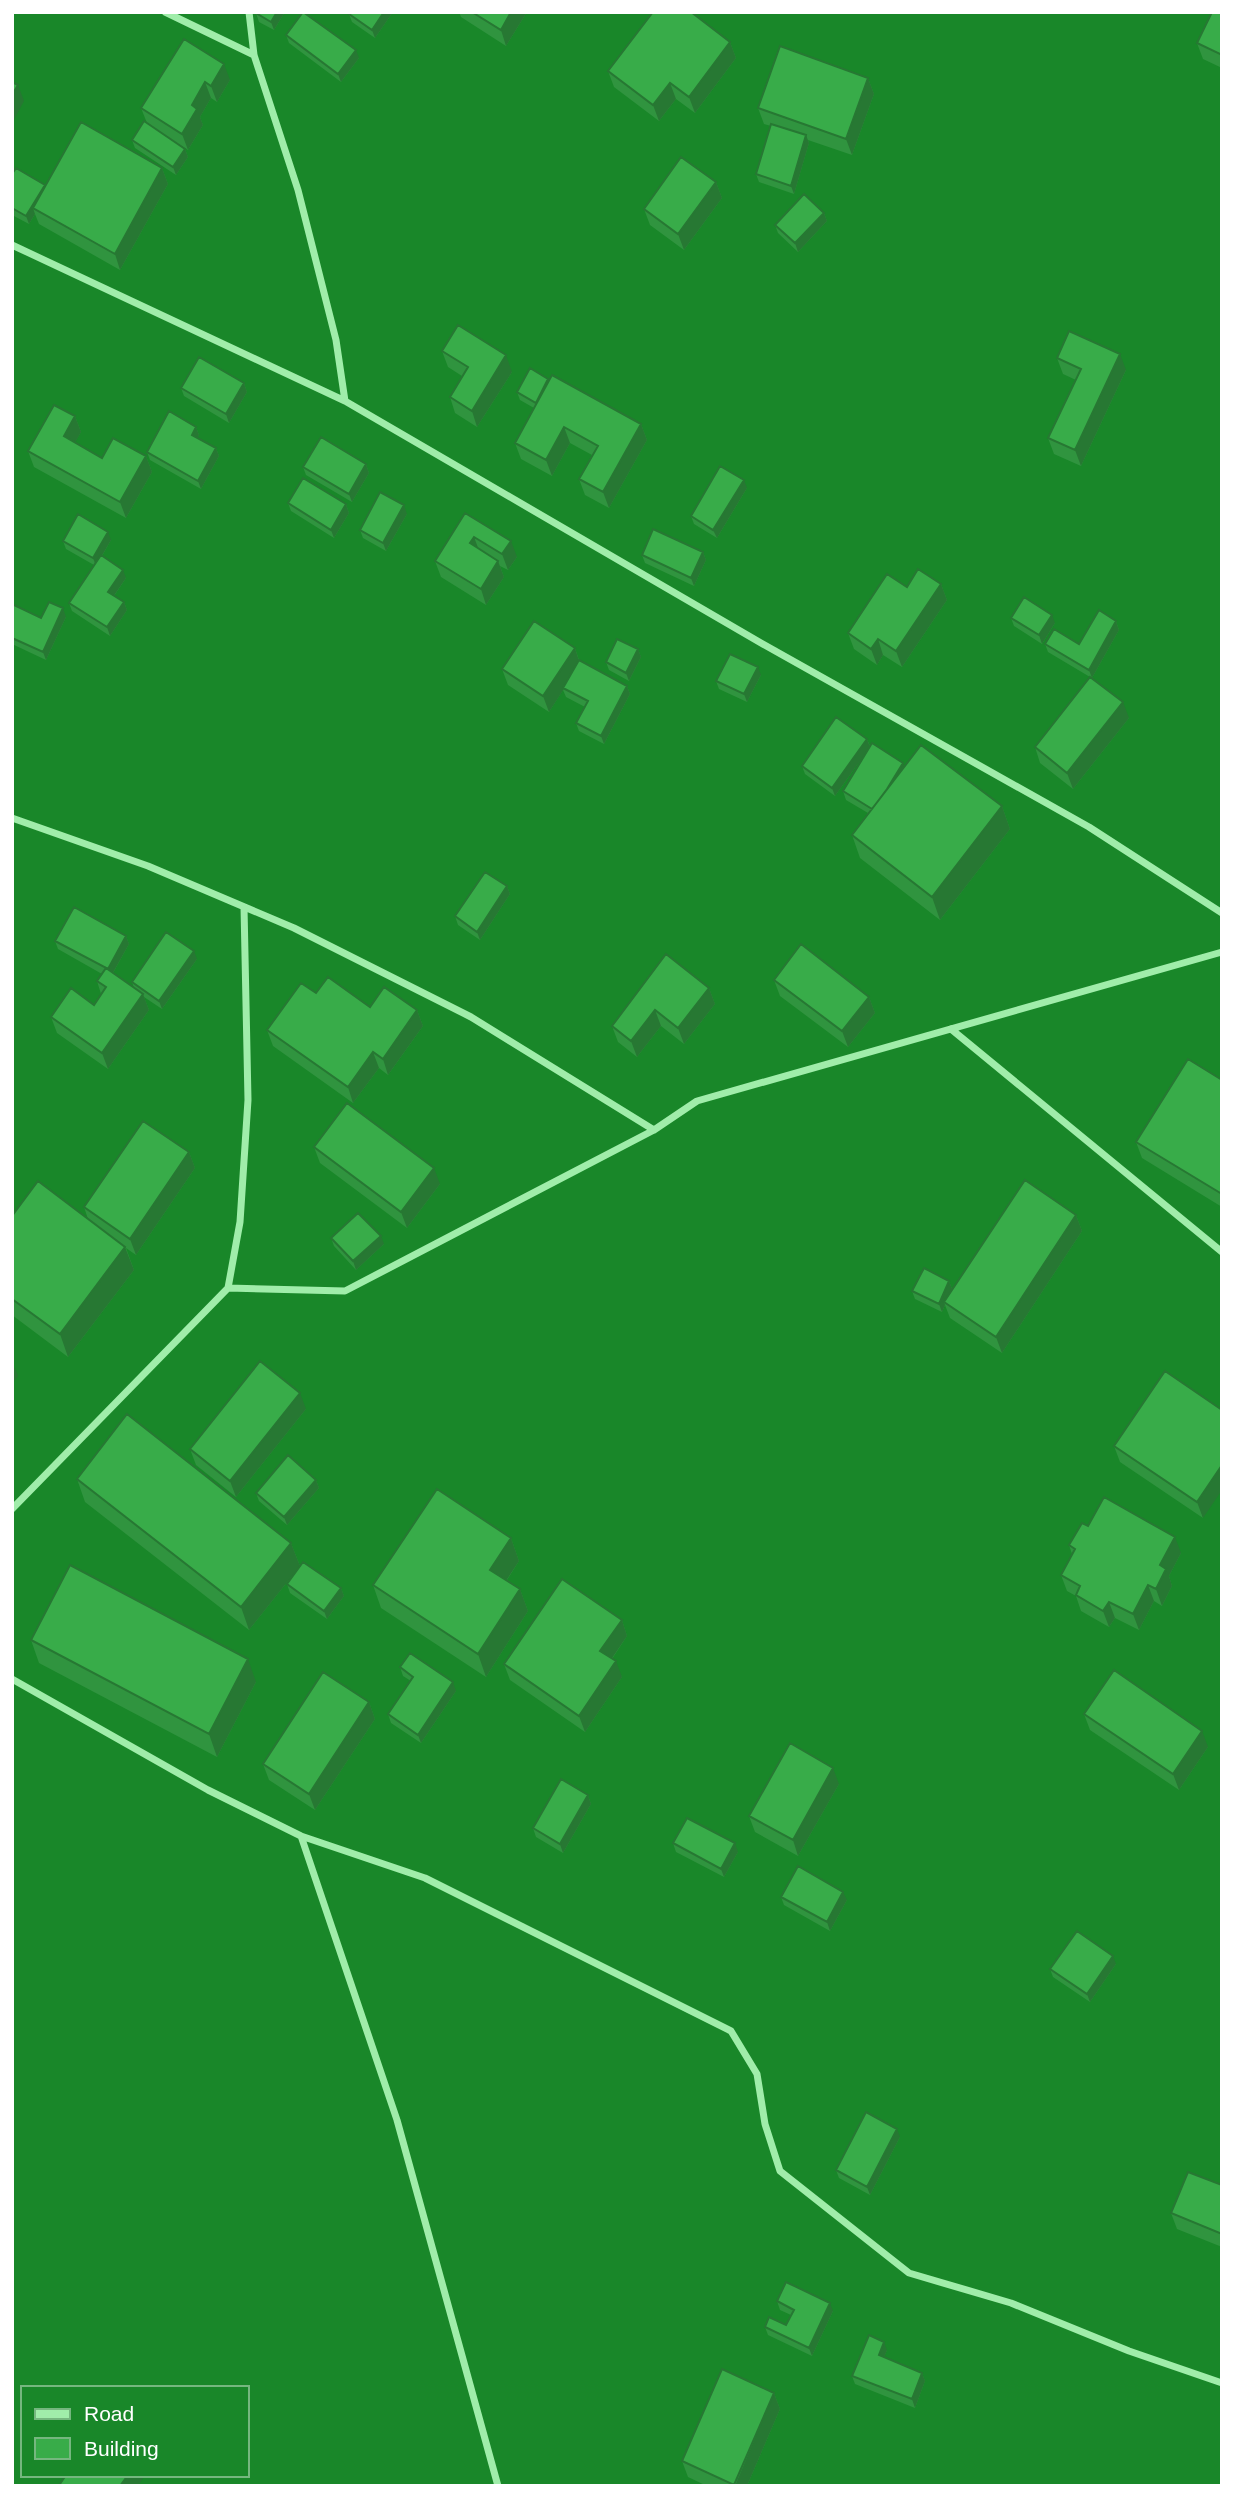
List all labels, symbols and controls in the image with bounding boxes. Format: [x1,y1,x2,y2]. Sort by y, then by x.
legend [21,2386,248,2477]
text: Road [84,2402,134,2425]
text: Building [84,2437,159,2460]

